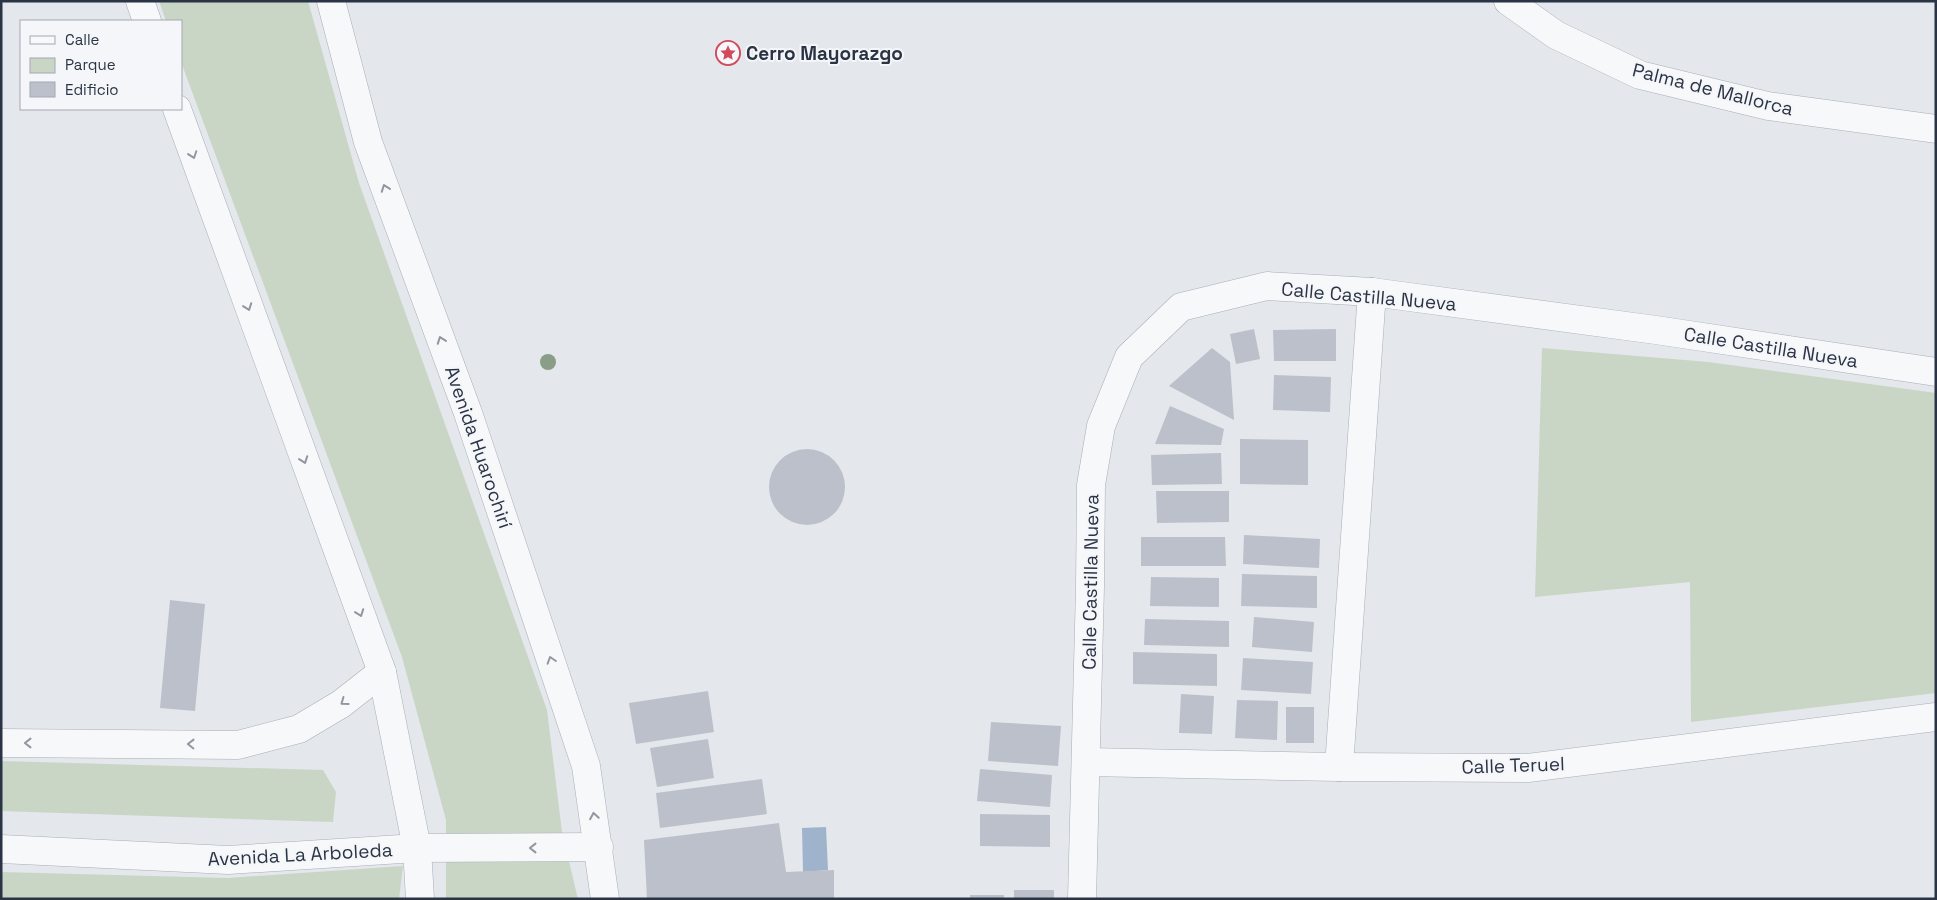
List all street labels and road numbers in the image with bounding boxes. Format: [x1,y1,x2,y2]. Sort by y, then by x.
street label: Palma de Mallorca [1630,57,1796,122]
street label: Calle Castilla Nueva [1280,276,1458,317]
street label: Calle Castilla Nueva [1682,321,1860,374]
street label: Avenida Huarochirí [439,363,518,532]
street label: Calle Castilla Nueva [1076,494,1105,670]
street label: Calle Teruel [1461,751,1565,780]
street label: Avenida La Arboleda [207,837,393,872]

